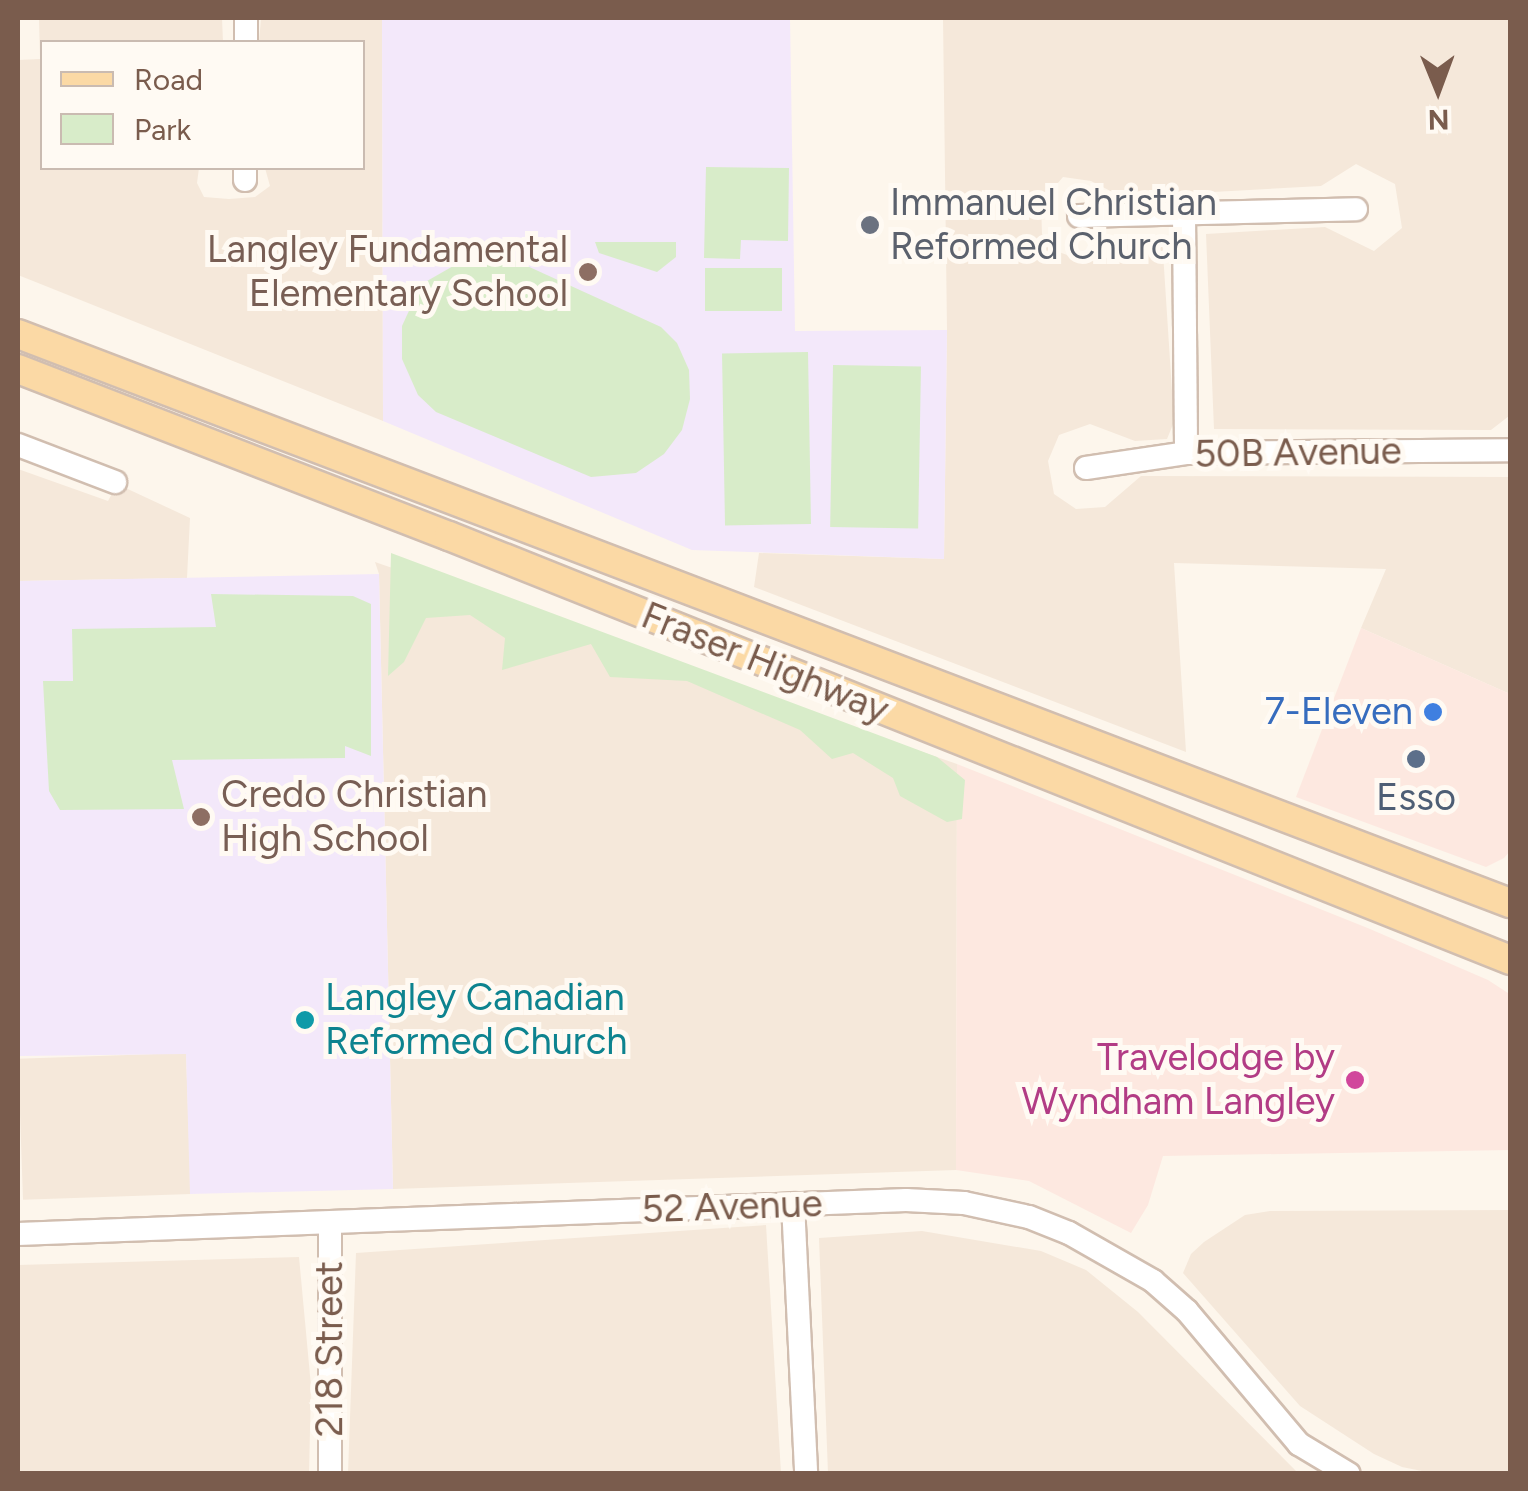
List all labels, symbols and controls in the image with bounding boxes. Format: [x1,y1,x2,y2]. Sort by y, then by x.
legend [40,40,365,170]
north arrow [1388,40,1488,140]
text: Road [134,61,203,98]
text: N [1427,103,1450,137]
text: Park [134,111,191,148]
place label: Immanuel Christian Reformed Church [890,180,1217,270]
marker: Immanuel Christian Reformed Church [859,214,881,236]
place label: Langley Fundamental Elementary School [207,227,568,316]
marker: Langley Fundamental Elementary School [577,261,599,283]
street label: 50B Avenue [1194,428,1402,478]
street label: Fraser Highway [635,593,895,733]
place label: 7-Eleven [1264,689,1413,735]
marker: 7-Eleven [1422,701,1444,723]
marker: Esso [1405,748,1427,770]
place label: Credo Christian High School [221,772,487,862]
place label: Esso [1376,775,1456,821]
marker: Credo Christian High School [190,806,212,828]
place label: Langley Canadian Reformed Church [325,975,627,1064]
marker: Langley Canadian Reformed Church [294,1009,316,1031]
place label: Travelodge by Wyndham Langley [1022,1035,1335,1124]
marker: Travelodge by Wyndham Langley [1344,1069,1366,1091]
street label: 52 Avenue [641,1181,823,1233]
street label: 218 Street [307,1261,353,1437]

